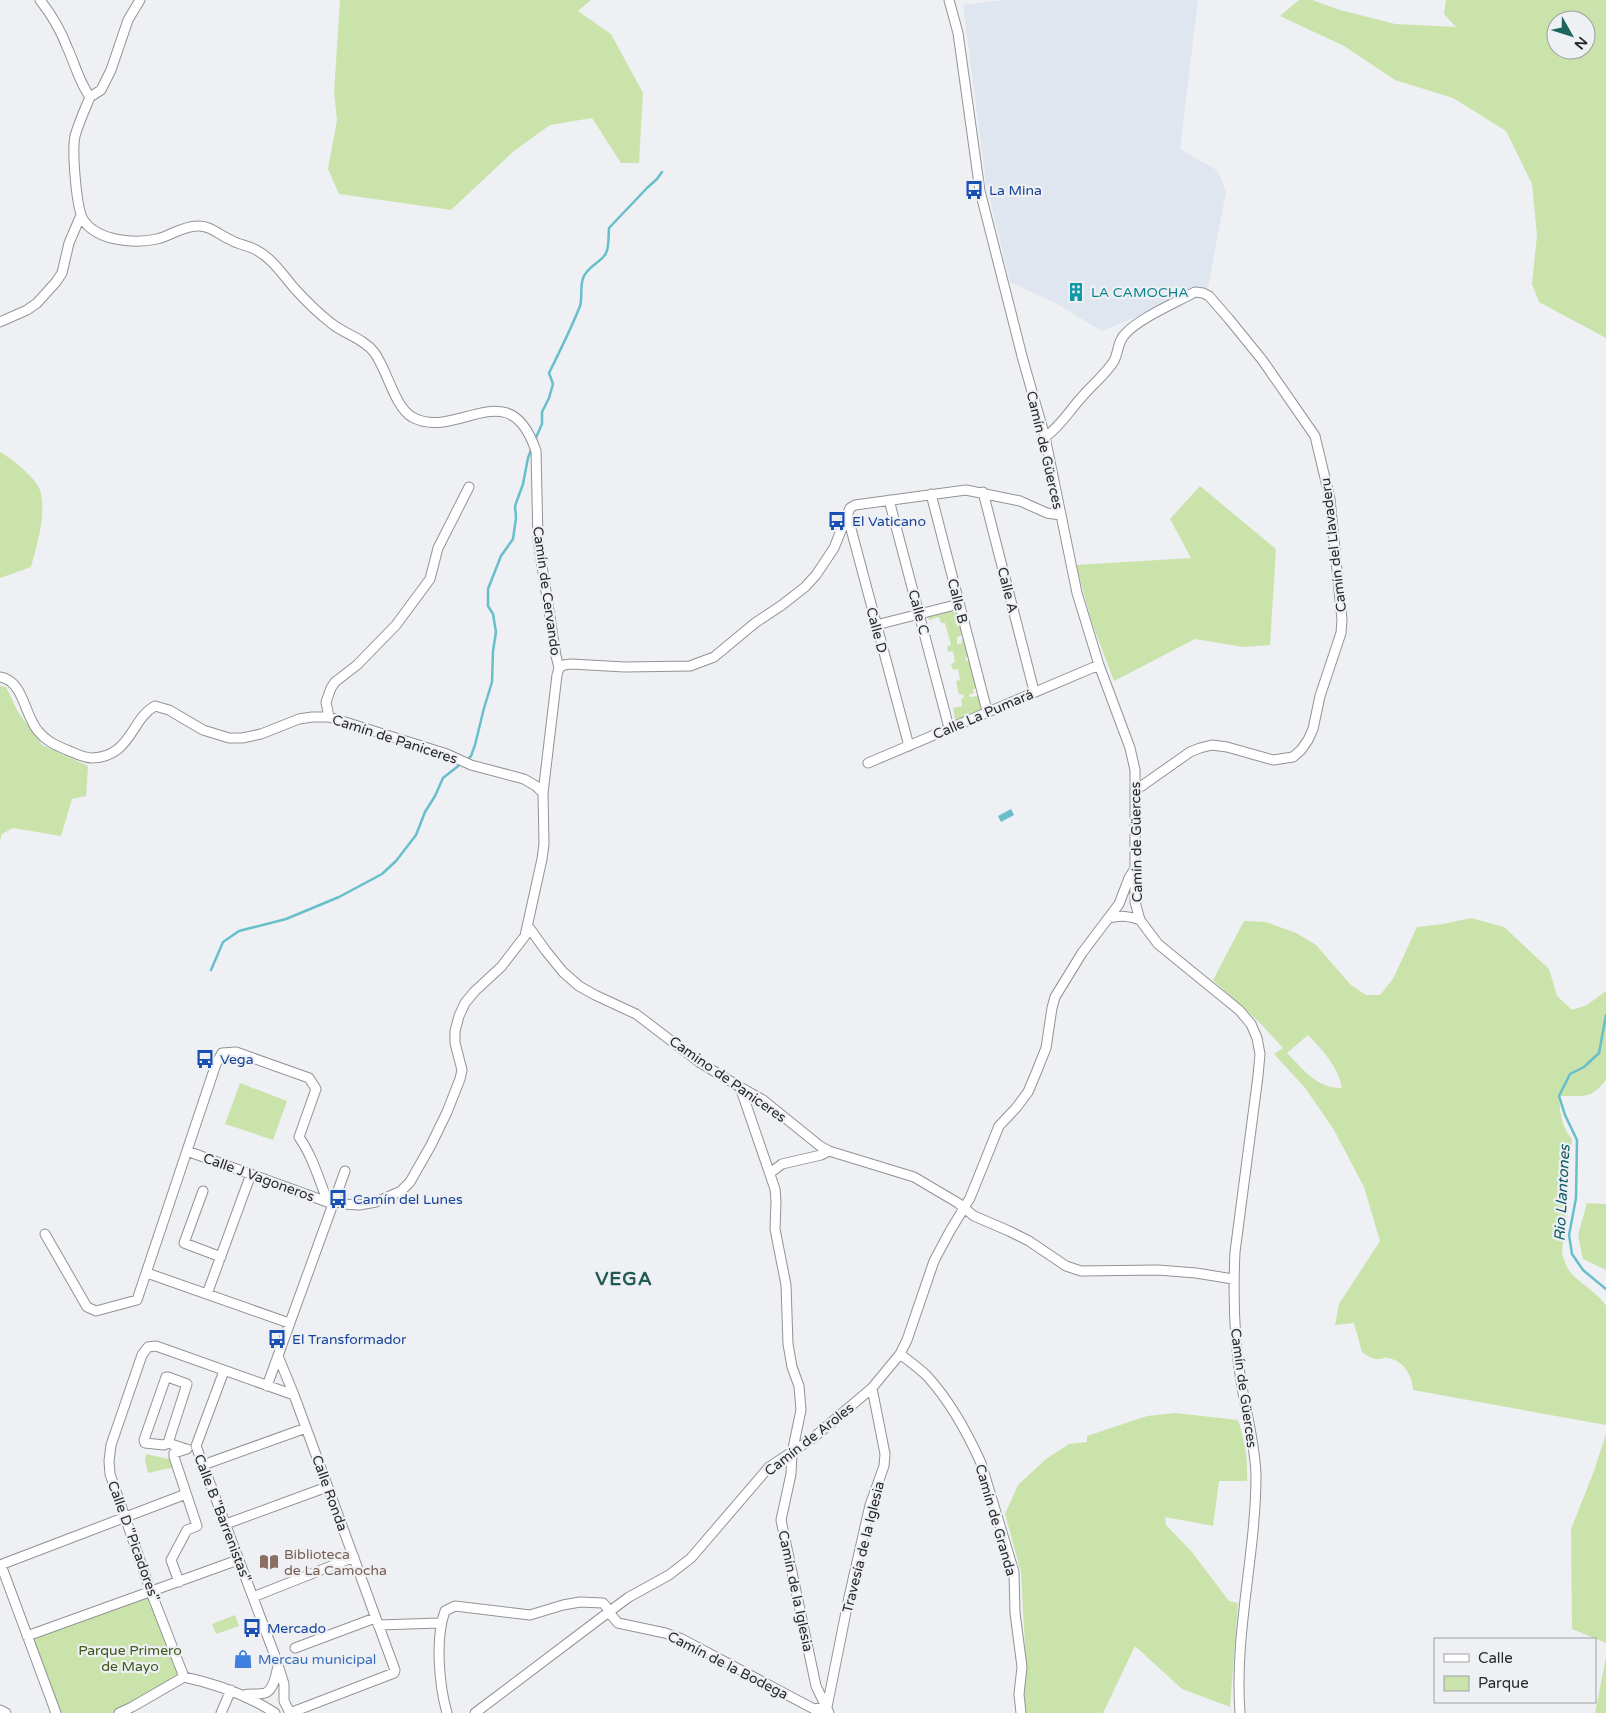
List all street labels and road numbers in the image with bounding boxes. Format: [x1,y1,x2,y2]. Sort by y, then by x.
street label: Camín de Güerces [1023,389,1066,511]
street label: Camín del Llavaderu [1317,477,1350,613]
street label: Camín de Cervando [529,525,564,657]
street label: Calle A [994,565,1021,615]
street label: Calle B [944,577,971,625]
street label: Calle C [904,588,933,637]
street label: Calle D [862,605,891,655]
street label: Calle La Pumará [930,686,1036,743]
street label: Camín de Paniceres [330,711,460,768]
street label: Camín de Güerces [1127,781,1146,903]
street label: Camino de Paniceres [666,1033,790,1126]
street label: Calle J Vagoneros [201,1149,317,1206]
street label: Camín de Güerces [1227,1327,1260,1449]
street label: Camín de Aroles [761,1399,858,1480]
street label: Calle B "Barrenistas" [190,1452,255,1585]
street label: Calle Ronda [308,1453,351,1534]
street label: Camín de Granda [971,1462,1020,1578]
street label: Calle D "Picadores" [104,1479,163,1604]
street label: Travesía de la Iglesia [839,1479,888,1615]
street label: Camín de la Iglesia [774,1529,817,1653]
street label: Camín de la Bodega [665,1628,791,1703]

